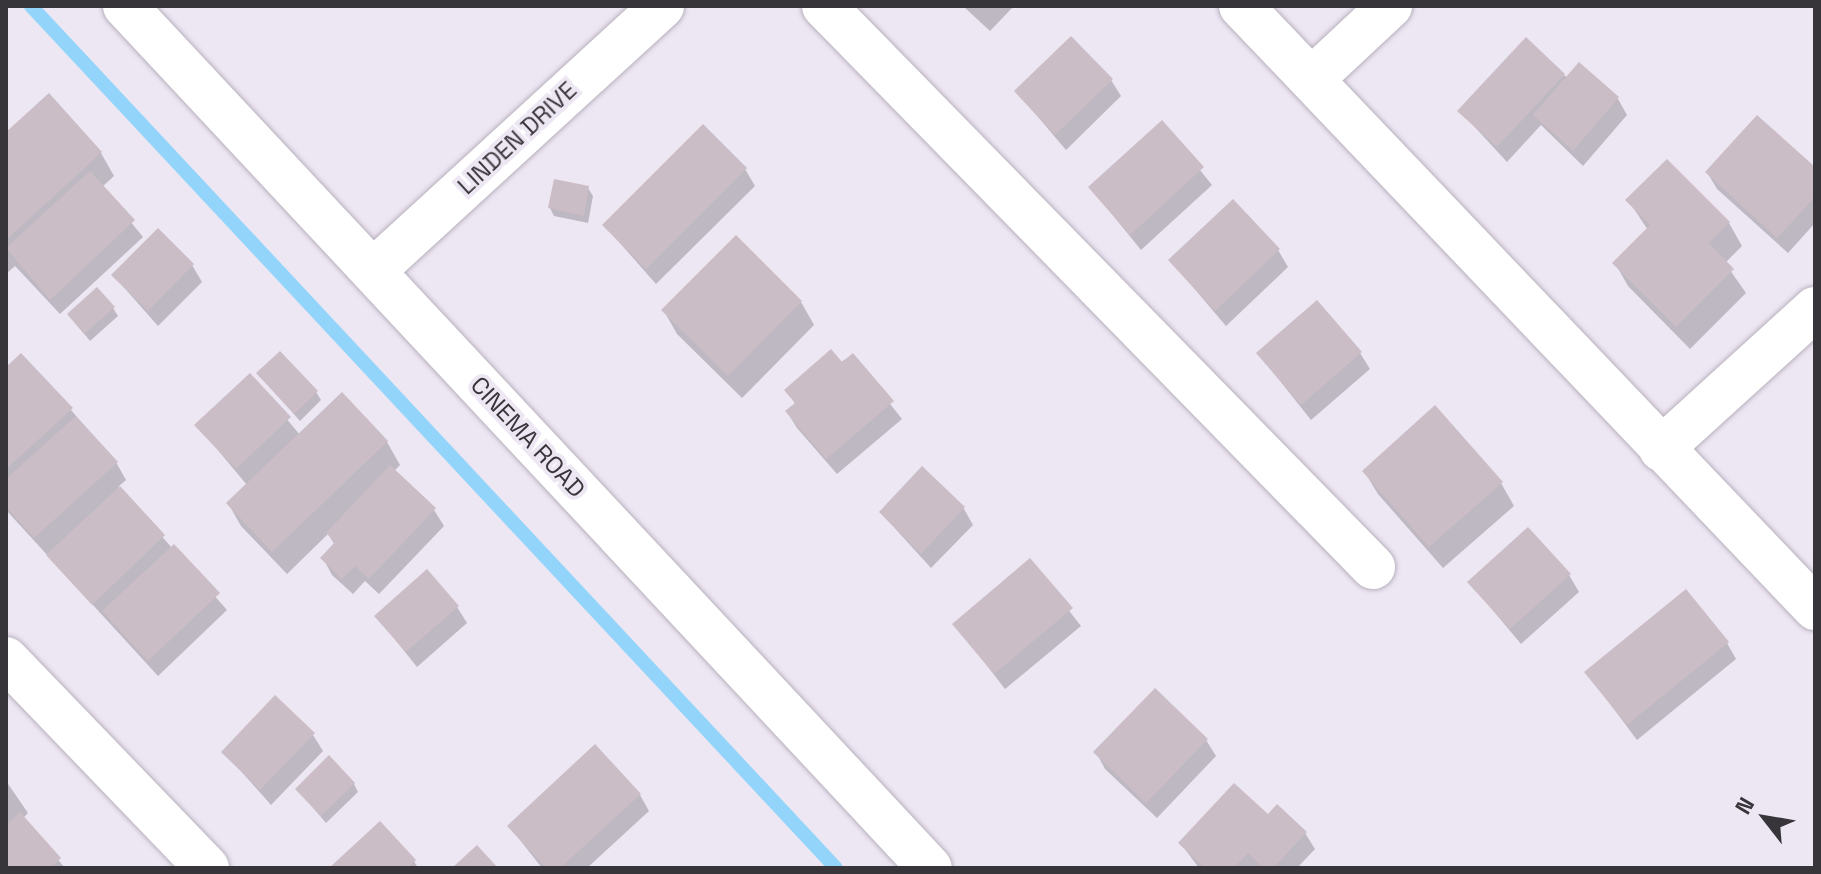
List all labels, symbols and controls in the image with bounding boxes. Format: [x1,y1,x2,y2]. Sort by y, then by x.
street label: LINDEN DRIVE [452,76,582,200]
street label: CINEMA ROAD [465,371,591,503]
north arrow [1725,778,1805,858]
text: N [1729,792,1760,819]

